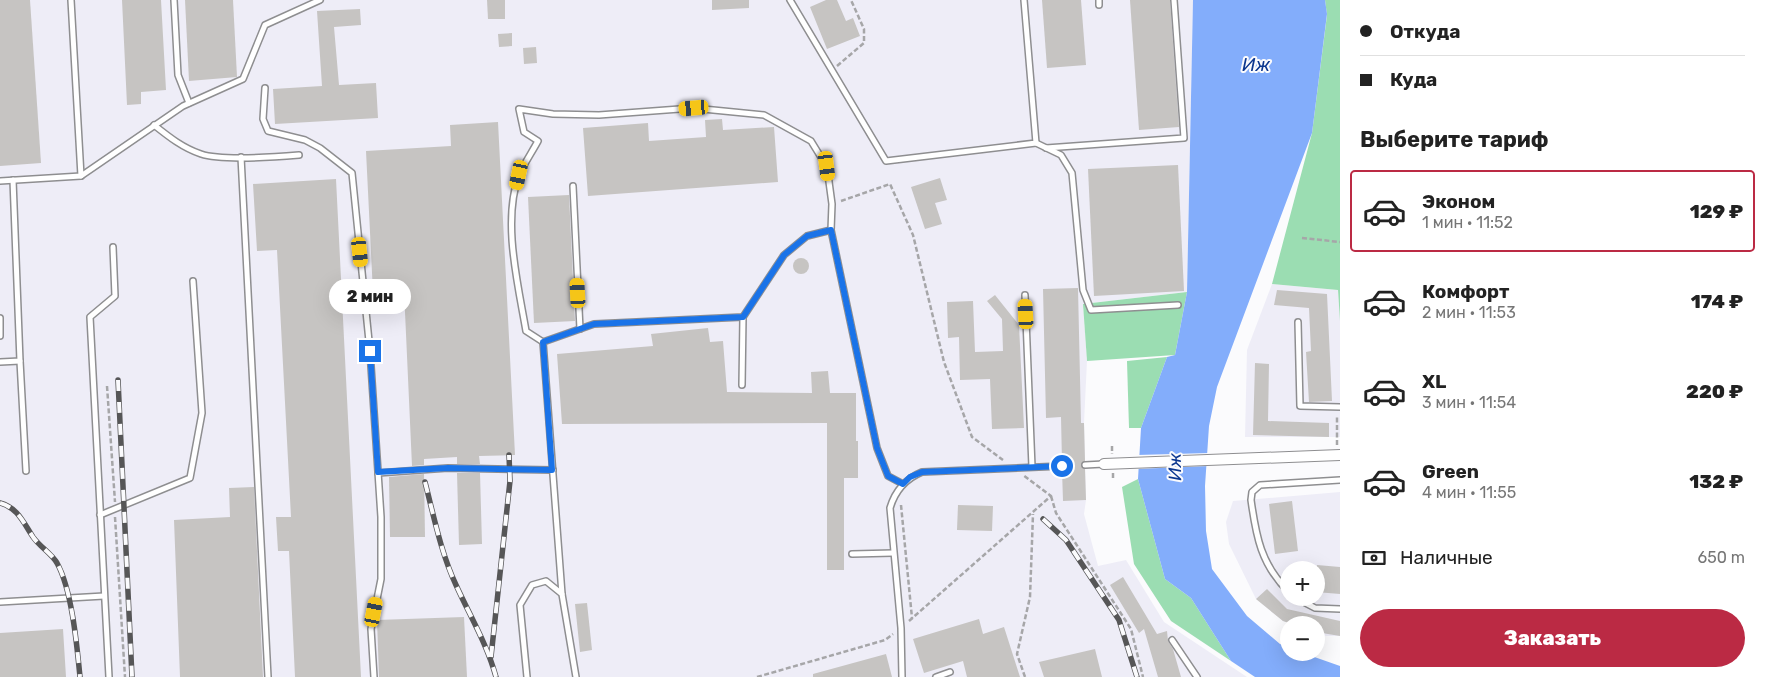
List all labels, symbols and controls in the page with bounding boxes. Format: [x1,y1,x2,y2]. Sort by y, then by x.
text: Откуда [1390,20,1460,43]
water label: Иж [1242,54,1270,76]
text: Куда [1390,68,1437,91]
car [678,99,709,117]
text: Выберите тариф [1360,126,1549,153]
car [817,150,836,182]
car [508,159,529,191]
icon: car [1362,189,1407,234]
text: Эконом [1422,190,1495,213]
text: 129 ₽ [1690,200,1743,223]
text: 1 мин · 11:52 [1422,213,1513,232]
car [350,236,369,268]
callout: 2 мин [329,278,411,314]
car [569,278,586,308]
icon: car [1362,279,1407,324]
text: Комфорт [1422,280,1509,303]
text: 2 мин [347,287,393,306]
text: 174 ₽ [1691,290,1743,313]
car [1017,299,1034,329]
text: 2 мин · 11:53 [1422,303,1516,322]
route end [359,340,381,362]
icon: car [1362,369,1407,414]
text: XL [1422,370,1446,393]
text: 220 ₽ [1686,380,1743,403]
text: 3 мин · 11:54 [1422,393,1516,412]
water label: Иж [1164,452,1186,481]
route start [1051,455,1073,477]
icon: car [1362,459,1407,504]
text: Green [1422,460,1479,483]
text: 132 ₽ [1689,470,1743,493]
text: 4 мин · 11:55 [1422,483,1516,502]
icon: cash [1360,544,1388,572]
text: Наличные [1400,546,1493,569]
text: 650 m [1698,548,1745,567]
map controls [1280,561,1325,661]
button: + [1280,561,1325,606]
car [363,596,384,628]
button: Заказать [1360,609,1745,667]
button: − [1280,616,1325,661]

